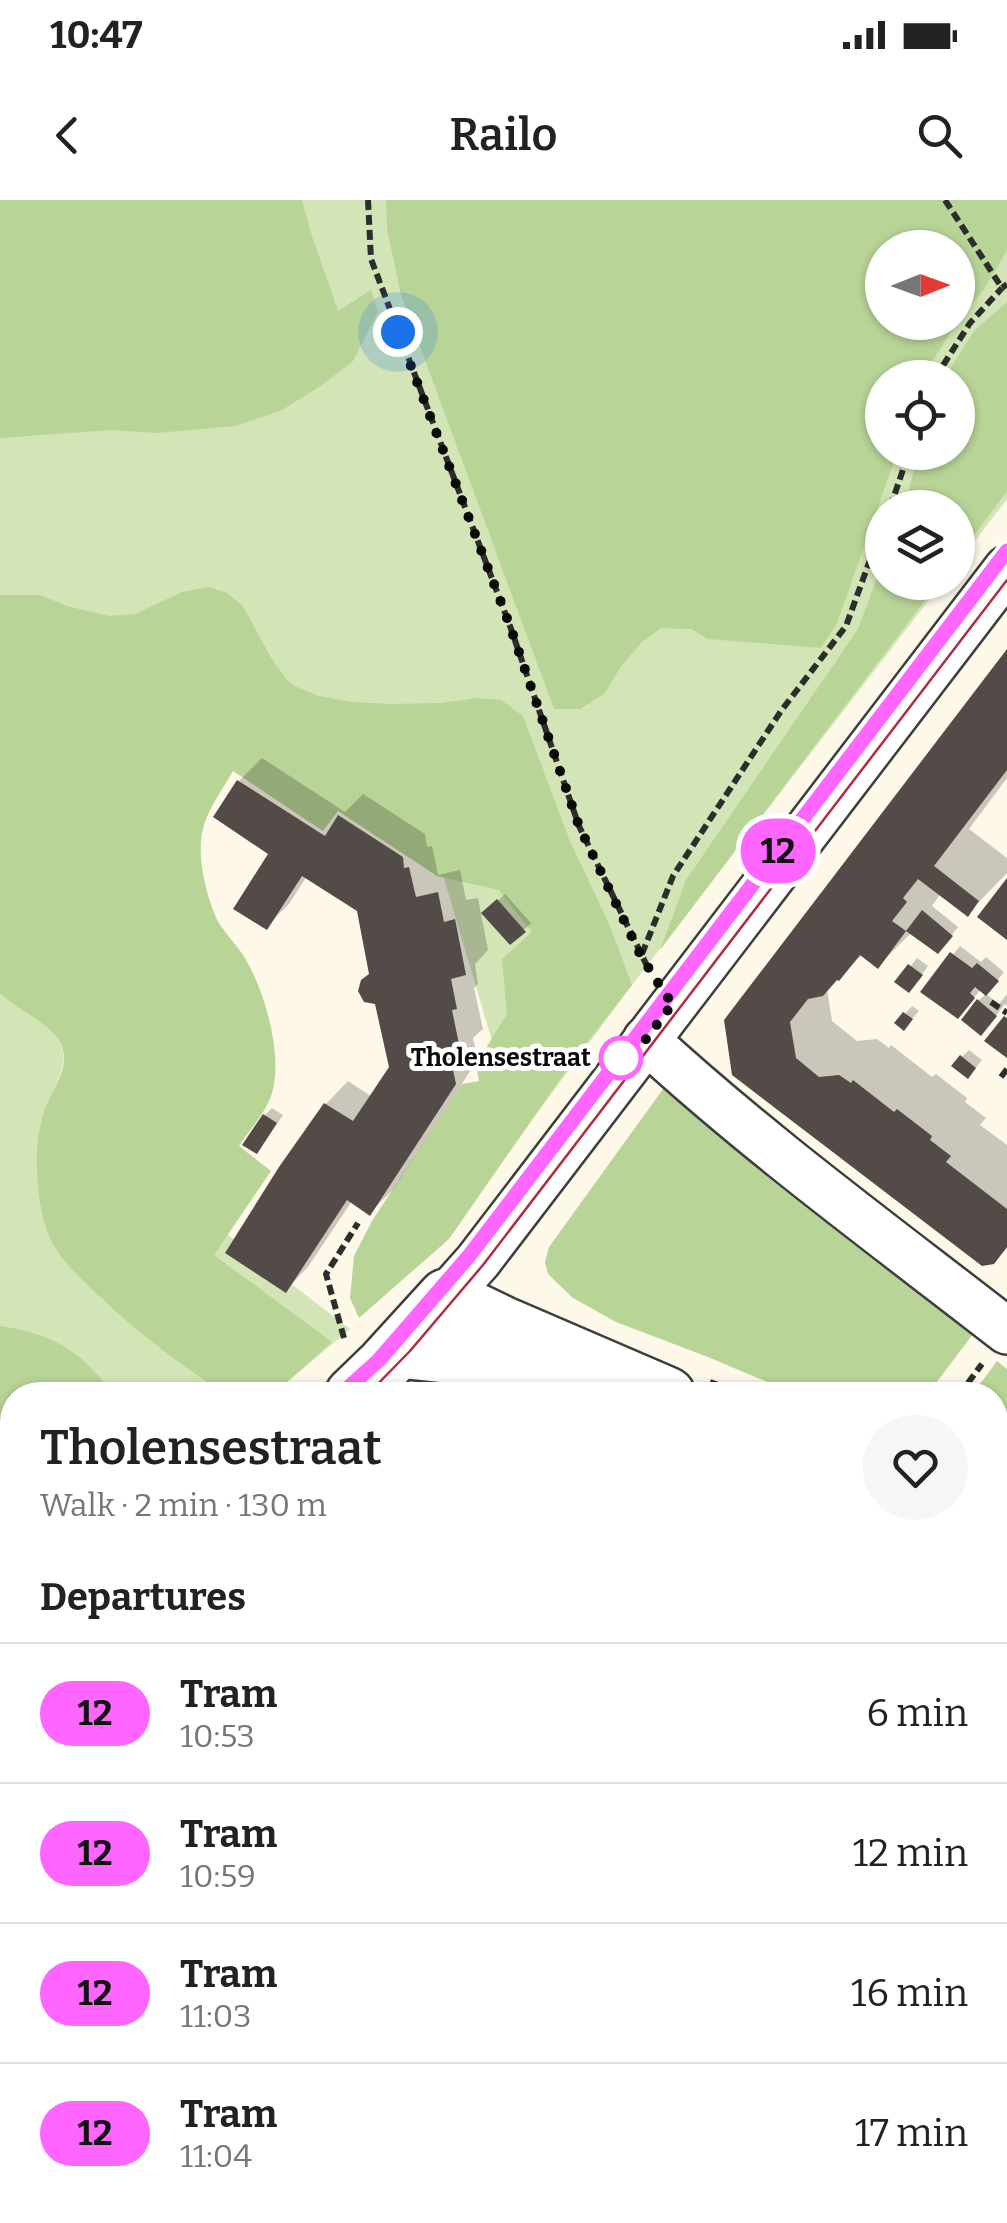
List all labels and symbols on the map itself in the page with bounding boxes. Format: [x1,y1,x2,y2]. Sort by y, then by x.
north arrow [865,230,975,340]
your location [373,307,423,357]
line badge: 12 [733,818,823,884]
marker: Tholensestraat [600,1037,642,1079]
place label: Tholensestraat [411,1043,591,1073]

